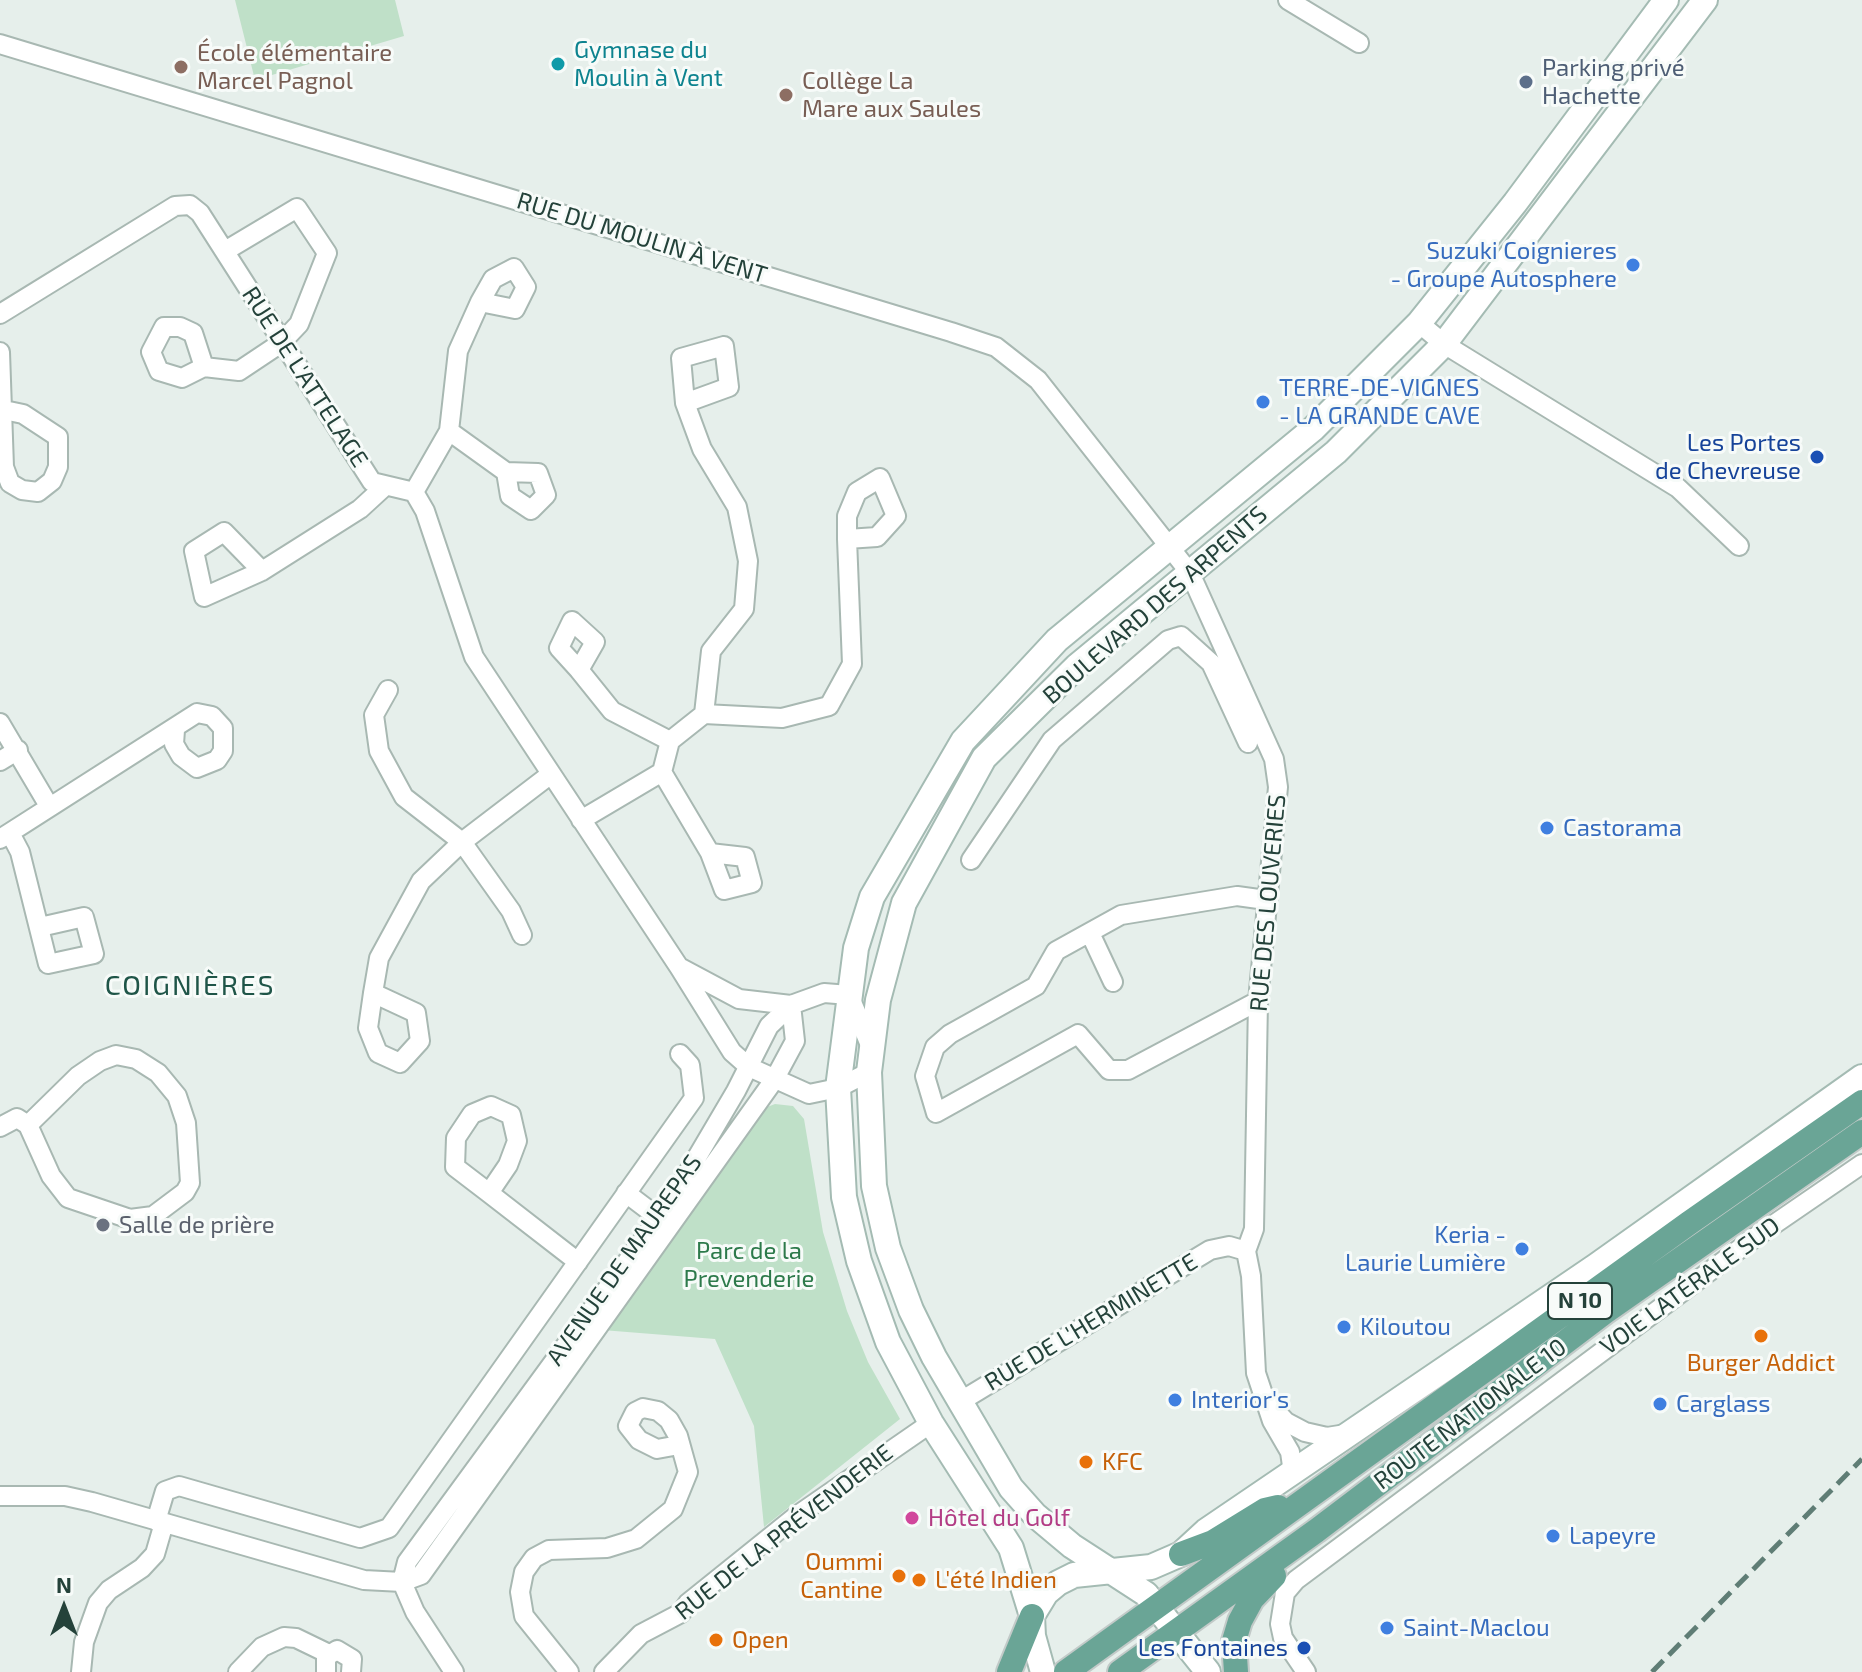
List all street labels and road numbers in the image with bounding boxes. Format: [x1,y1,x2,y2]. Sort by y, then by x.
street label: RUE DU MOULIN À VENT [513,186,771,290]
street label: RUE DE L'ATTELAGE [236,281,374,473]
street label: BOULEVARD DES ARPENTS [1037,500,1273,710]
street label: RUE DES LOUVERIES [1244,793,1292,1013]
street label: AVENUE DE MAUREPAS [540,1149,708,1371]
street label: VOIE LATÉRALE SUD [1595,1211,1785,1361]
street label: RUE DE L'HERMINETTE [979,1247,1203,1397]
road number: N 10 [1548,1283,1612,1319]
street label: ROUTE NATIONALE 10 [1368,1332,1572,1496]
street label: RUE DE LA PRÉVENDERIE [669,1438,899,1626]

